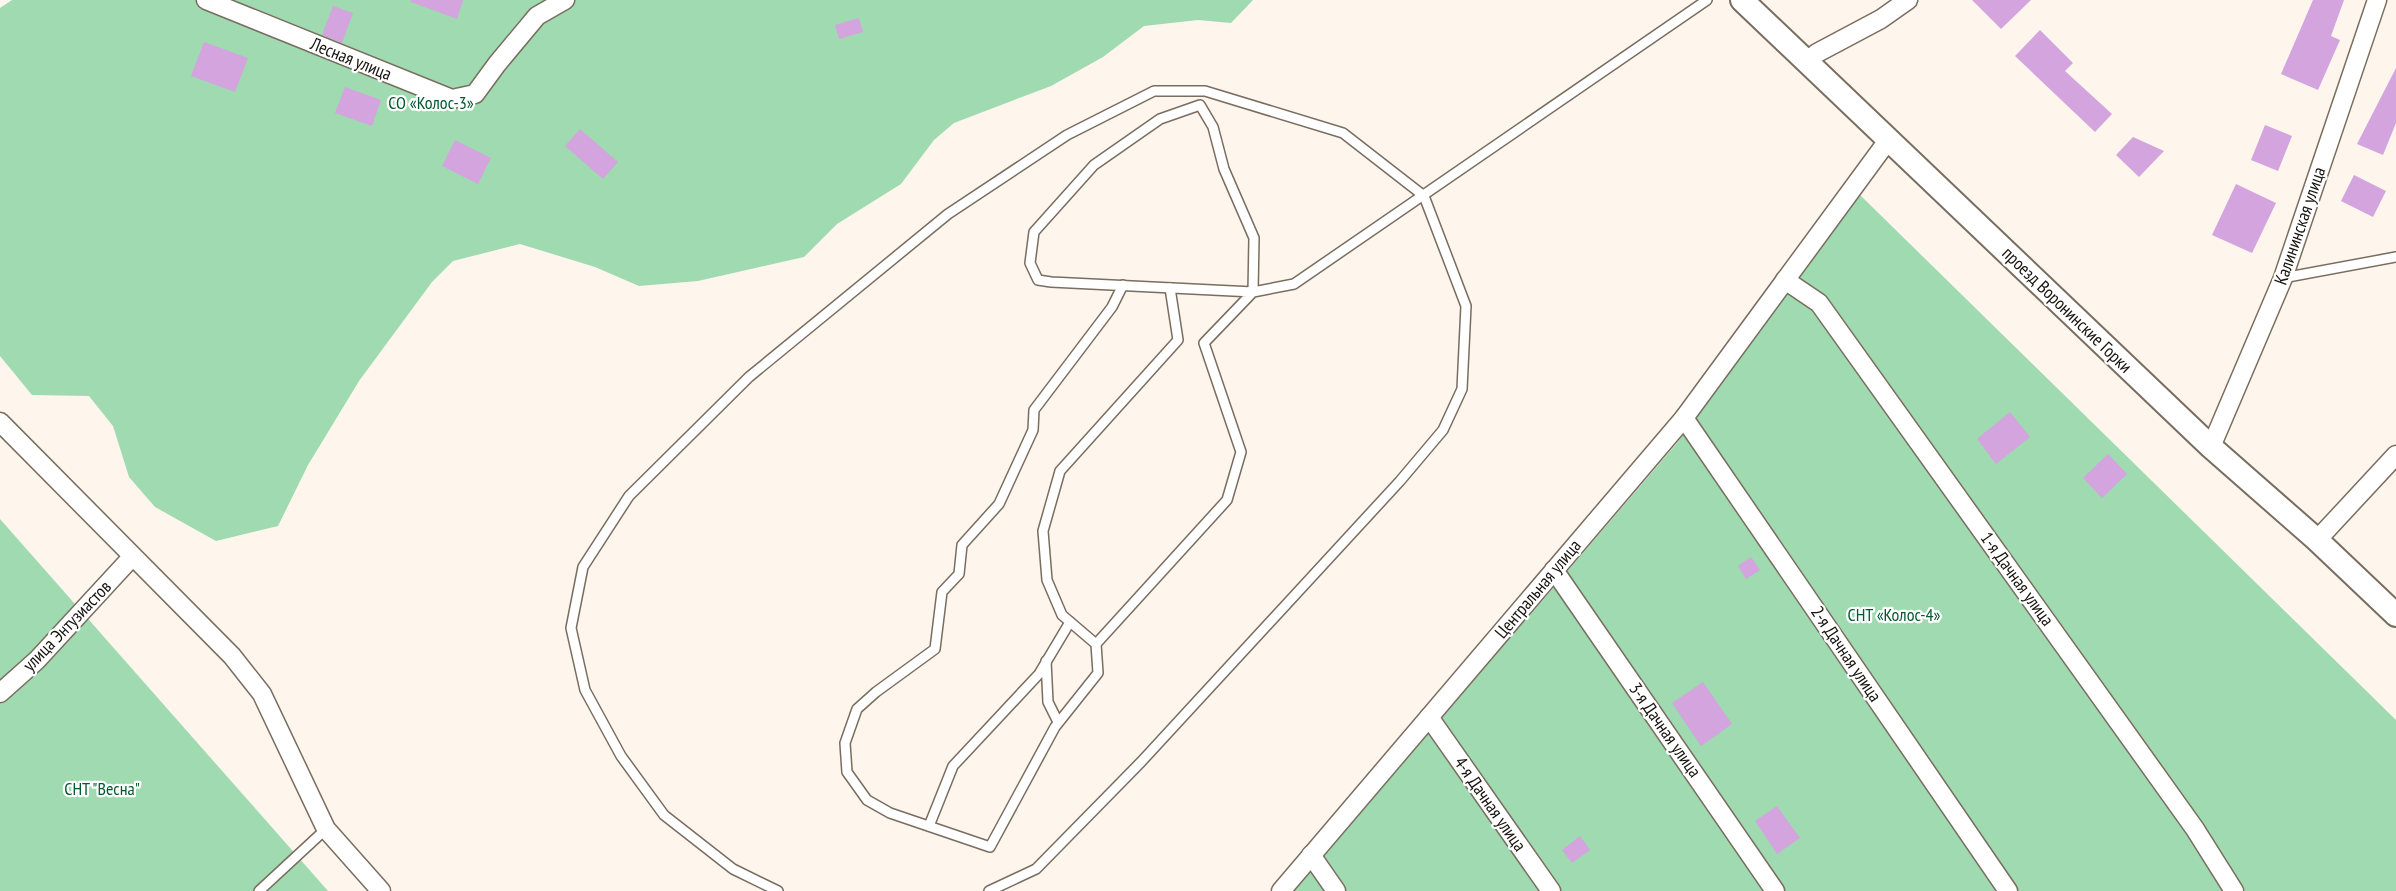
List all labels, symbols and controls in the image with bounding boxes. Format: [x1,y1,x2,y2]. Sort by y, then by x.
street label: Лесная улица [306,32,395,85]
park label: СО «Колос-3» [388,91,474,114]
street label: Калининская улица [2269,164,2330,288]
street label: проезд Воронинские Горки [1997,242,2137,378]
street label: 1-я Дачная улица [1976,527,2059,630]
street label: Центральная улица [1489,534,1586,643]
street label: улица Энтузиастов [17,575,116,676]
street label: 2-я Дачная улица [1806,601,1887,706]
park label: СНТ «Колос-4» [1847,603,1941,626]
street label: 3-я Дачная улица [1624,678,1707,782]
street label: 4-я Дачная улица [1449,752,1532,856]
park label: СНТ "Весна" [64,777,140,800]

